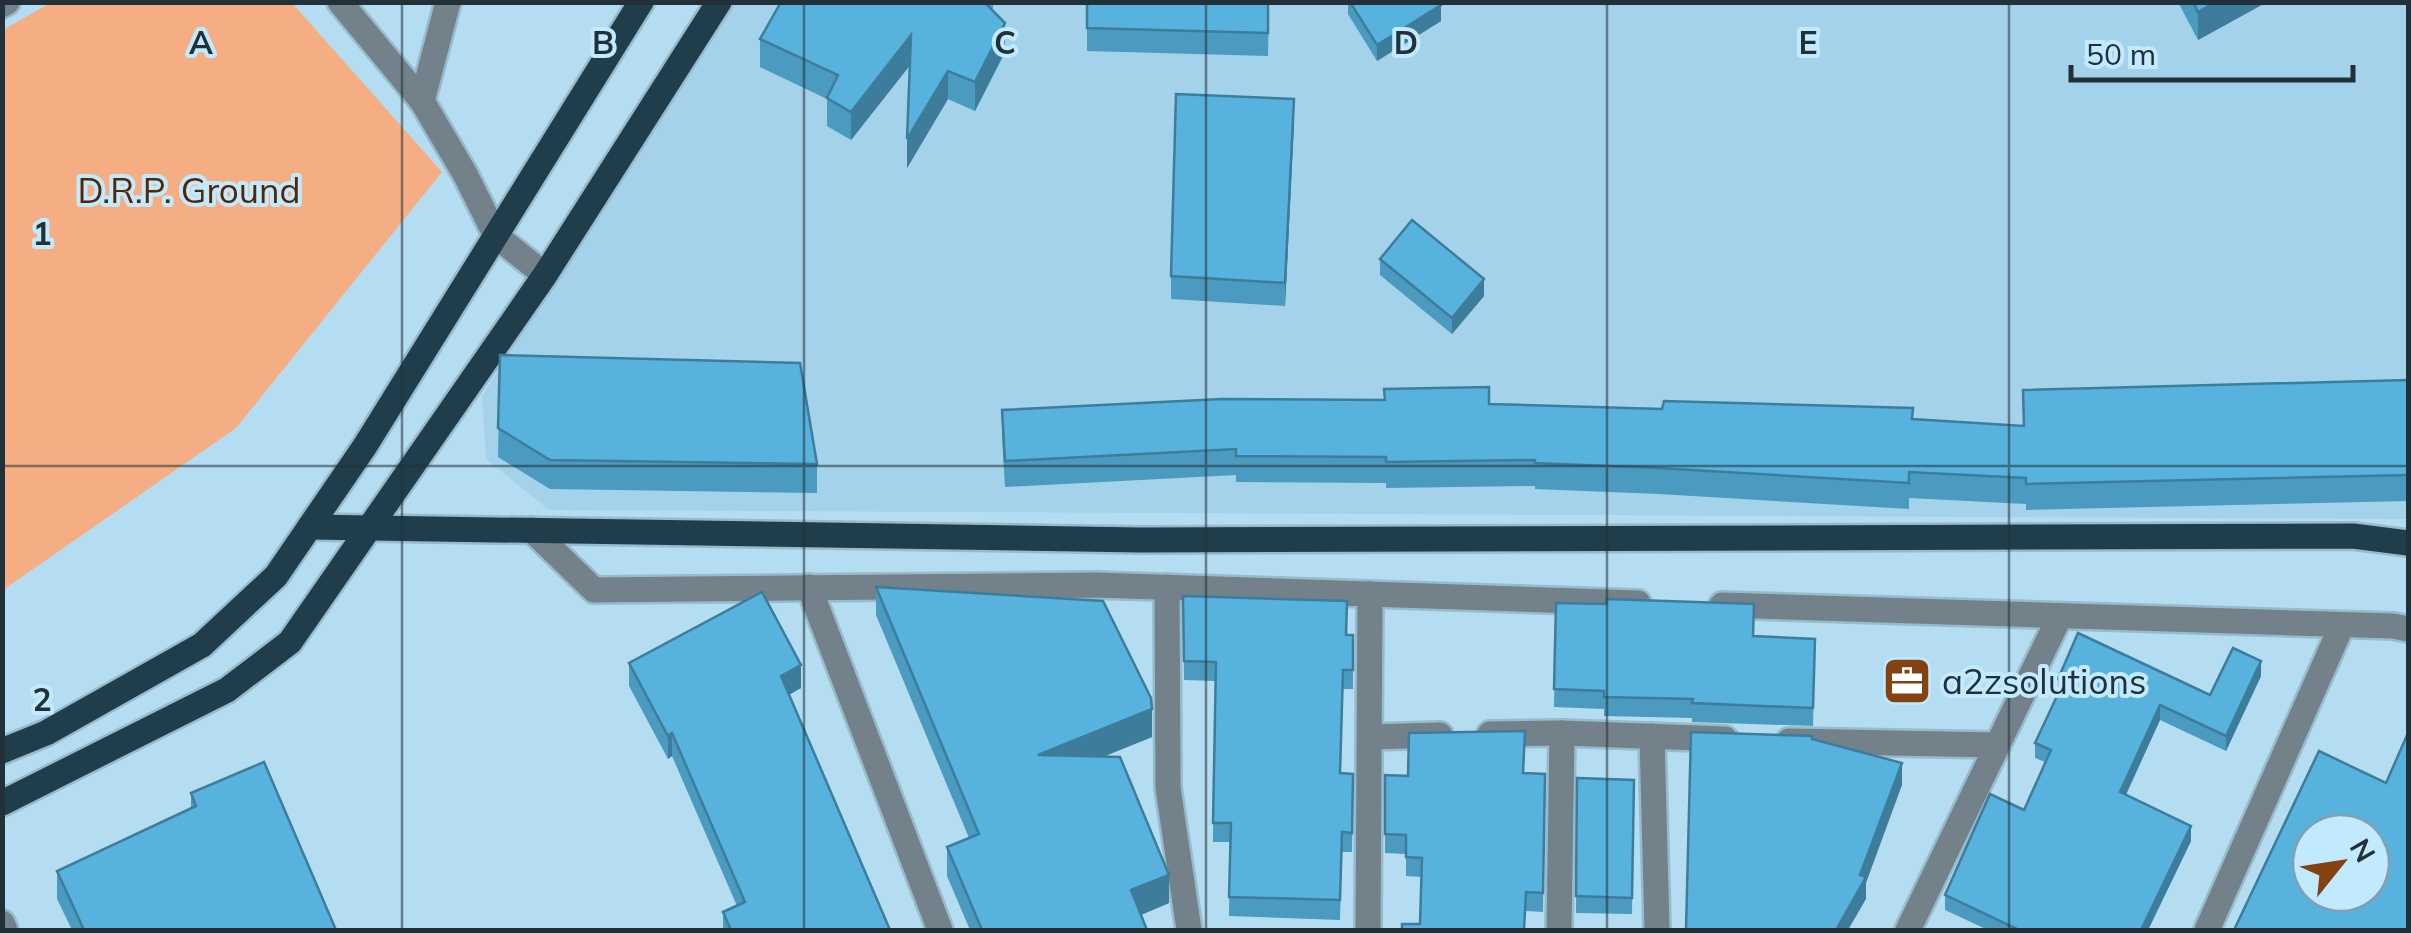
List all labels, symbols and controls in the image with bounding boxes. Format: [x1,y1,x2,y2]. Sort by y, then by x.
scale bar [2071,20,2354,82]
text: A [189,22,213,62]
text: B [592,22,614,62]
text: C [994,22,1016,62]
text: D [1394,22,1418,62]
text: E [1798,22,1818,62]
text: 50 m [2086,35,2156,73]
park label: D.R.P. Ground [77,168,301,212]
text: 1 [32,213,52,253]
office icon: a2zsolutions [1881,655,1933,707]
place label: a2zsolutions [1942,659,2146,703]
text: 2 [32,679,52,719]
north arrow [2291,813,2391,913]
text: N [2343,832,2384,868]

